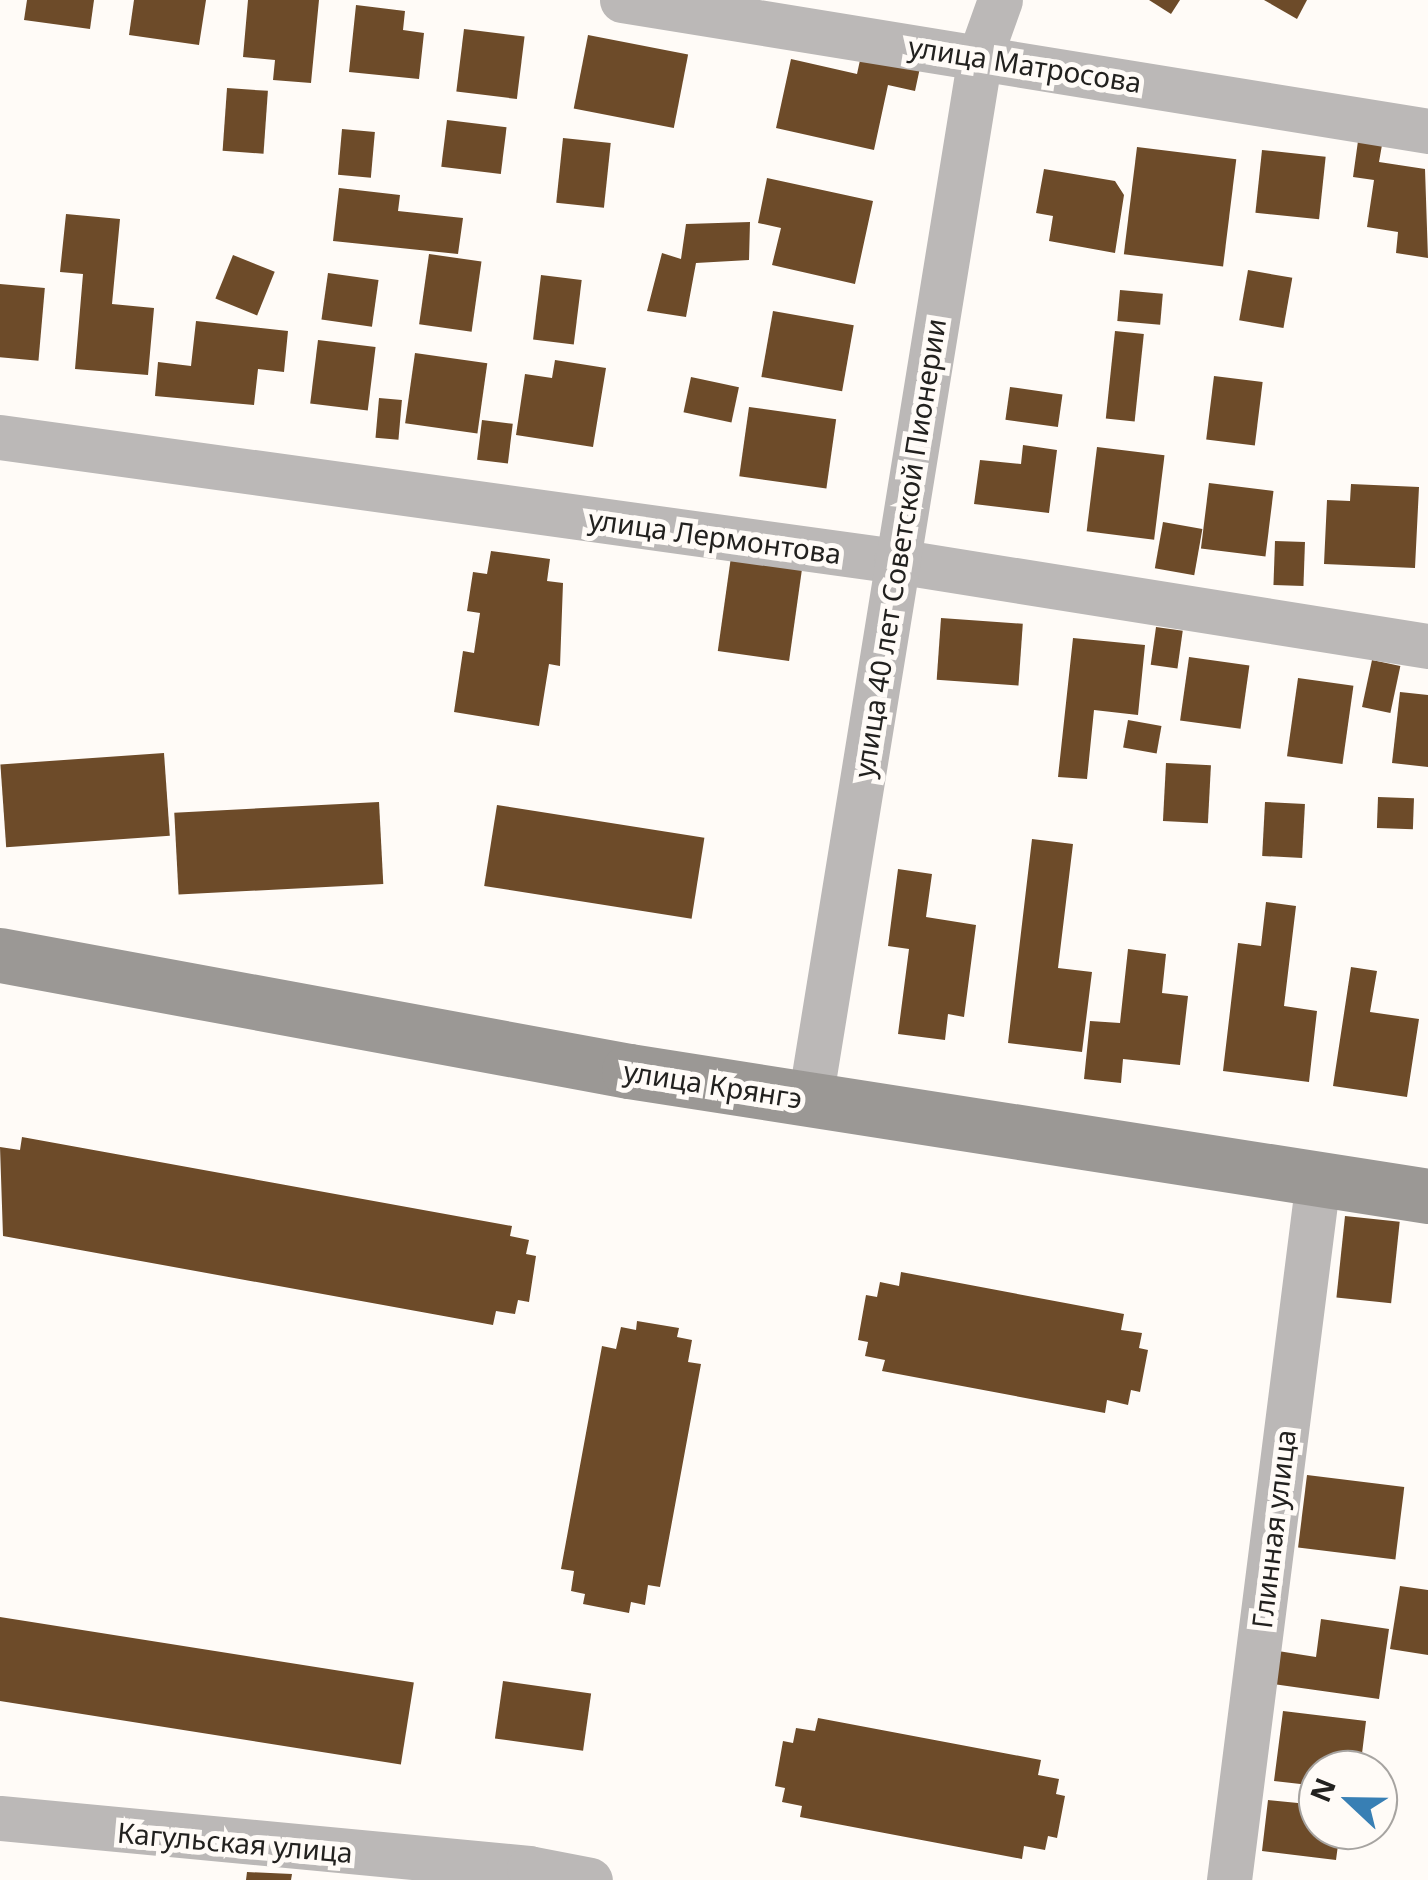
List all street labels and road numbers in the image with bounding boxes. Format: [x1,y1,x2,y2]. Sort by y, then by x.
street label: улица Матросова [906,29,1144,99]
street label: улица 40 лет Советской Пионерии [846,316,952,780]
street label: улица Лермонтова [587,502,843,570]
street label: улица Крянгэ [621,1053,805,1115]
street label: Глинная улица [1244,1428,1302,1630]
street label: Кагульская улица [116,1815,354,1869]

